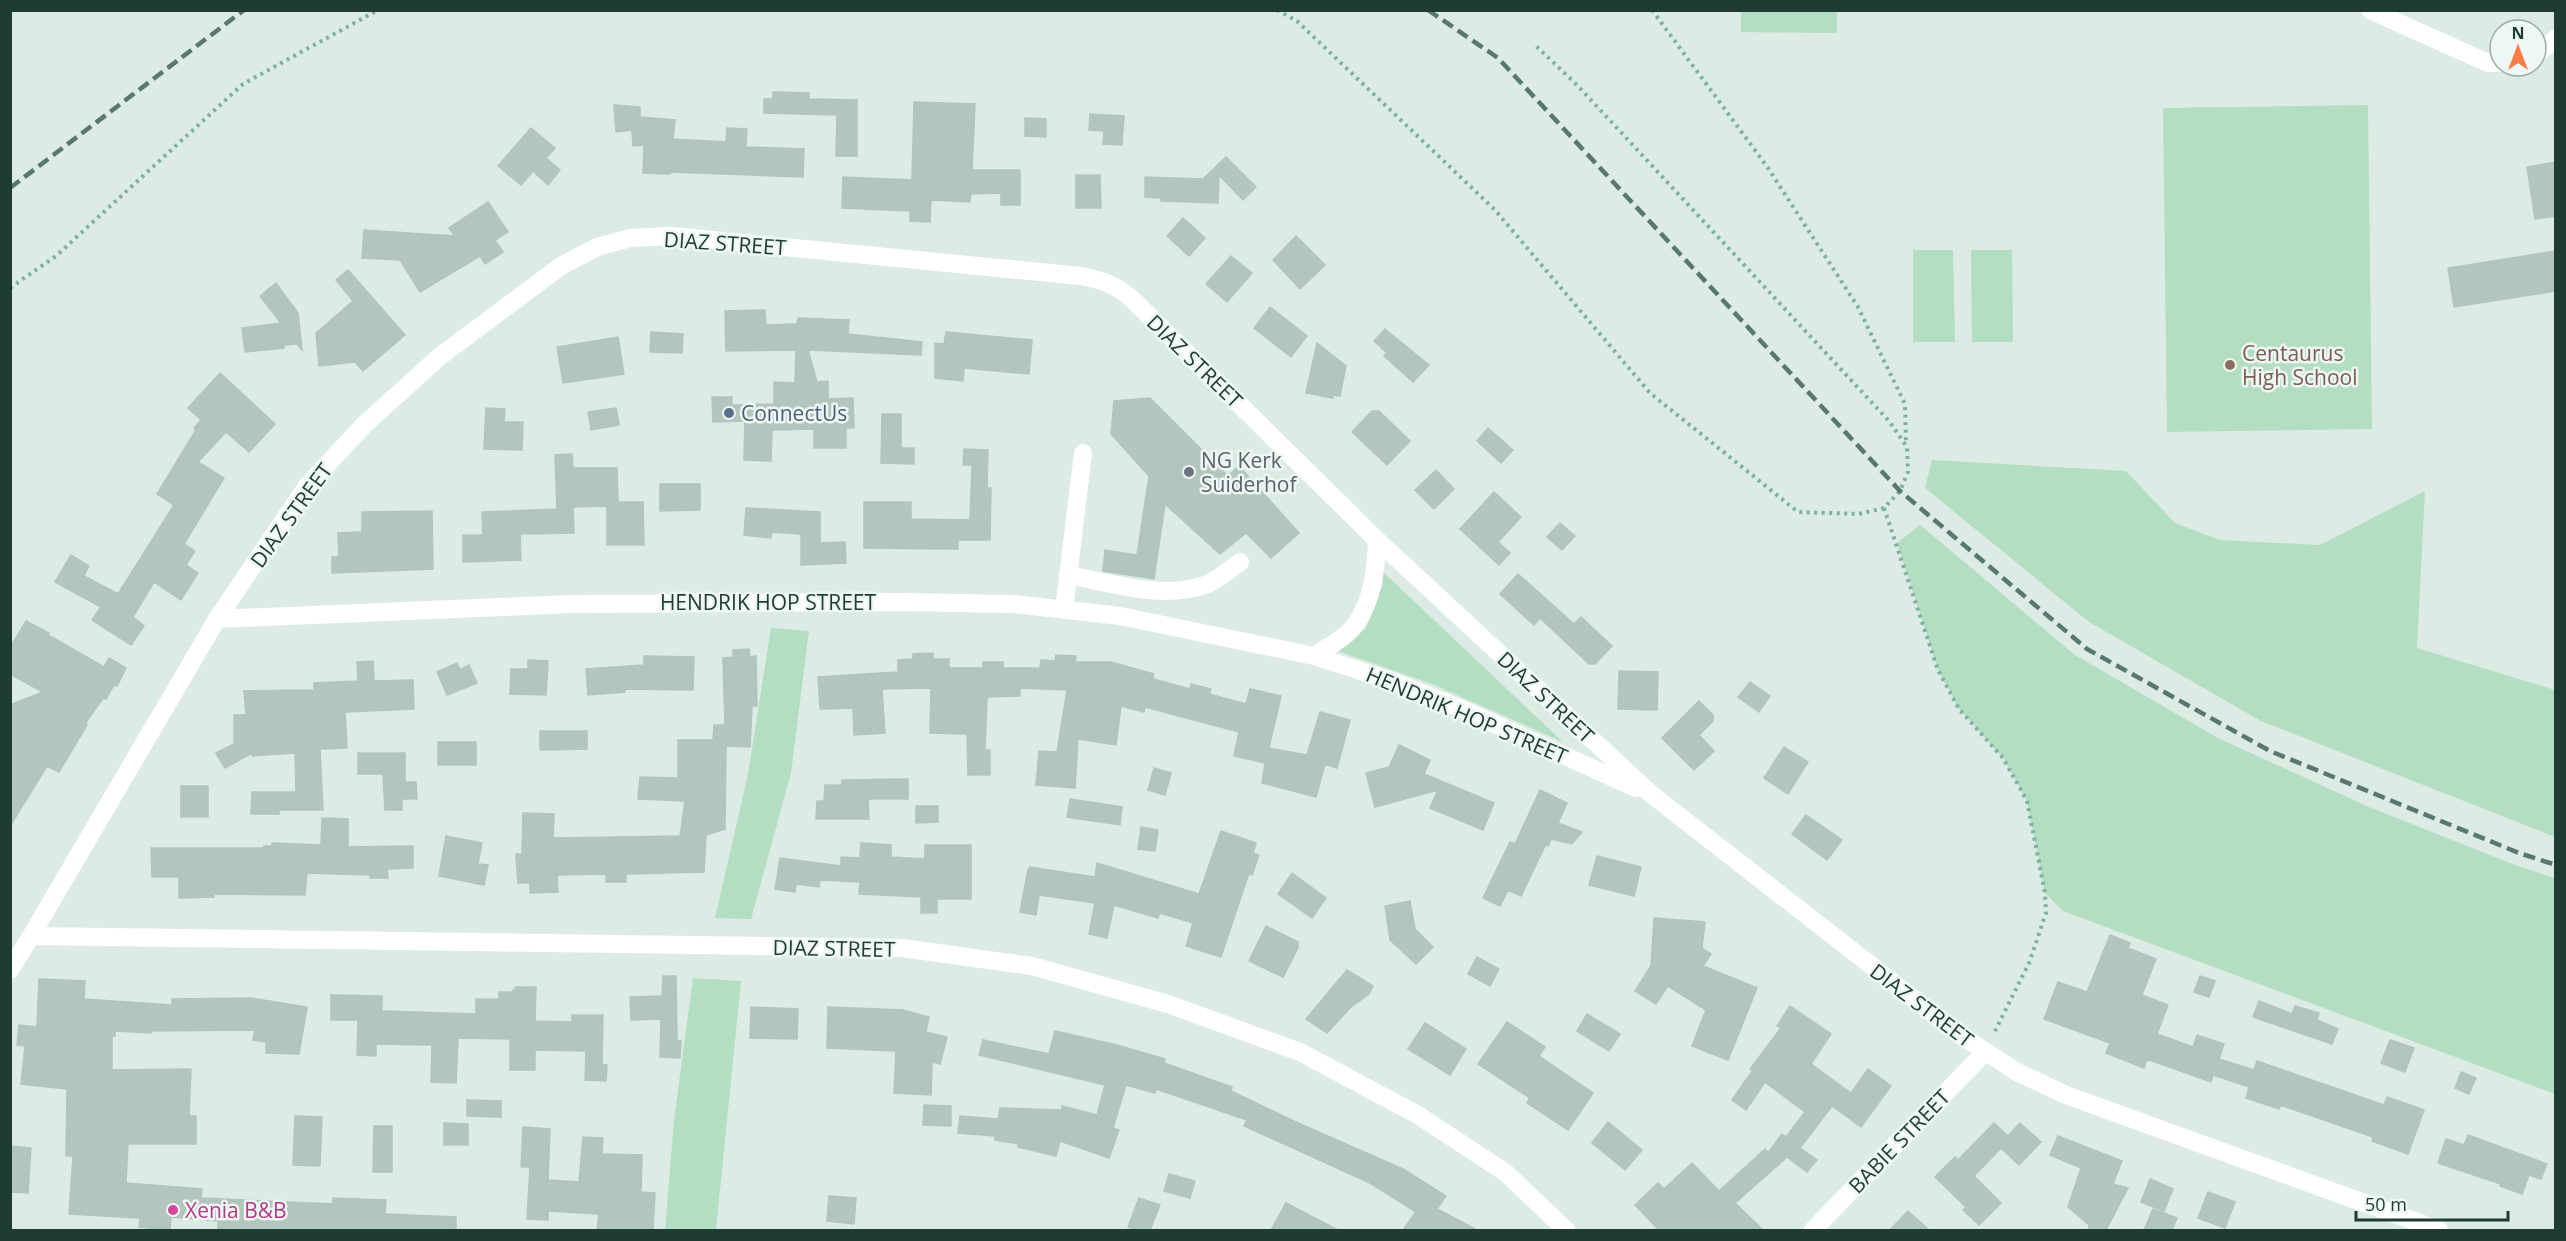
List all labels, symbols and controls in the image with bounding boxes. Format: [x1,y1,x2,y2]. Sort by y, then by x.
north arrow [2488,18,2548,78]
text: N [2511,22,2525,44]
street label: DIAZ STREET [663,225,788,261]
street label: DIAZ STREET [1141,308,1249,414]
place label: Centaurus High School [2242,339,2358,391]
marker: Centaurus High School [2223,358,2237,372]
place label: ConnectUs [741,399,847,427]
marker: ConnectUs [722,406,736,420]
place label: NG Kerk Suiderhof [1201,446,1298,498]
street label: DIAZ STREET [244,457,339,573]
marker: NG Kerk Suiderhof [1182,465,1196,479]
street label: HENDRIK HOP STREET [660,588,877,616]
street label: DIAZ STREET [1492,645,1601,749]
street label: HENDRIK HOP STREET [1362,660,1572,770]
street label: DIAZ STREET [772,933,896,963]
street label: DIAZ STREET [1865,957,1980,1053]
street label: BABIE STREET [1842,1083,1956,1199]
scale bar [2356,1184,2508,1222]
text: 50 m [2365,1192,2407,1216]
place label: Xenia B&B [185,1196,287,1224]
marker: Xenia B&B [166,1203,180,1217]

